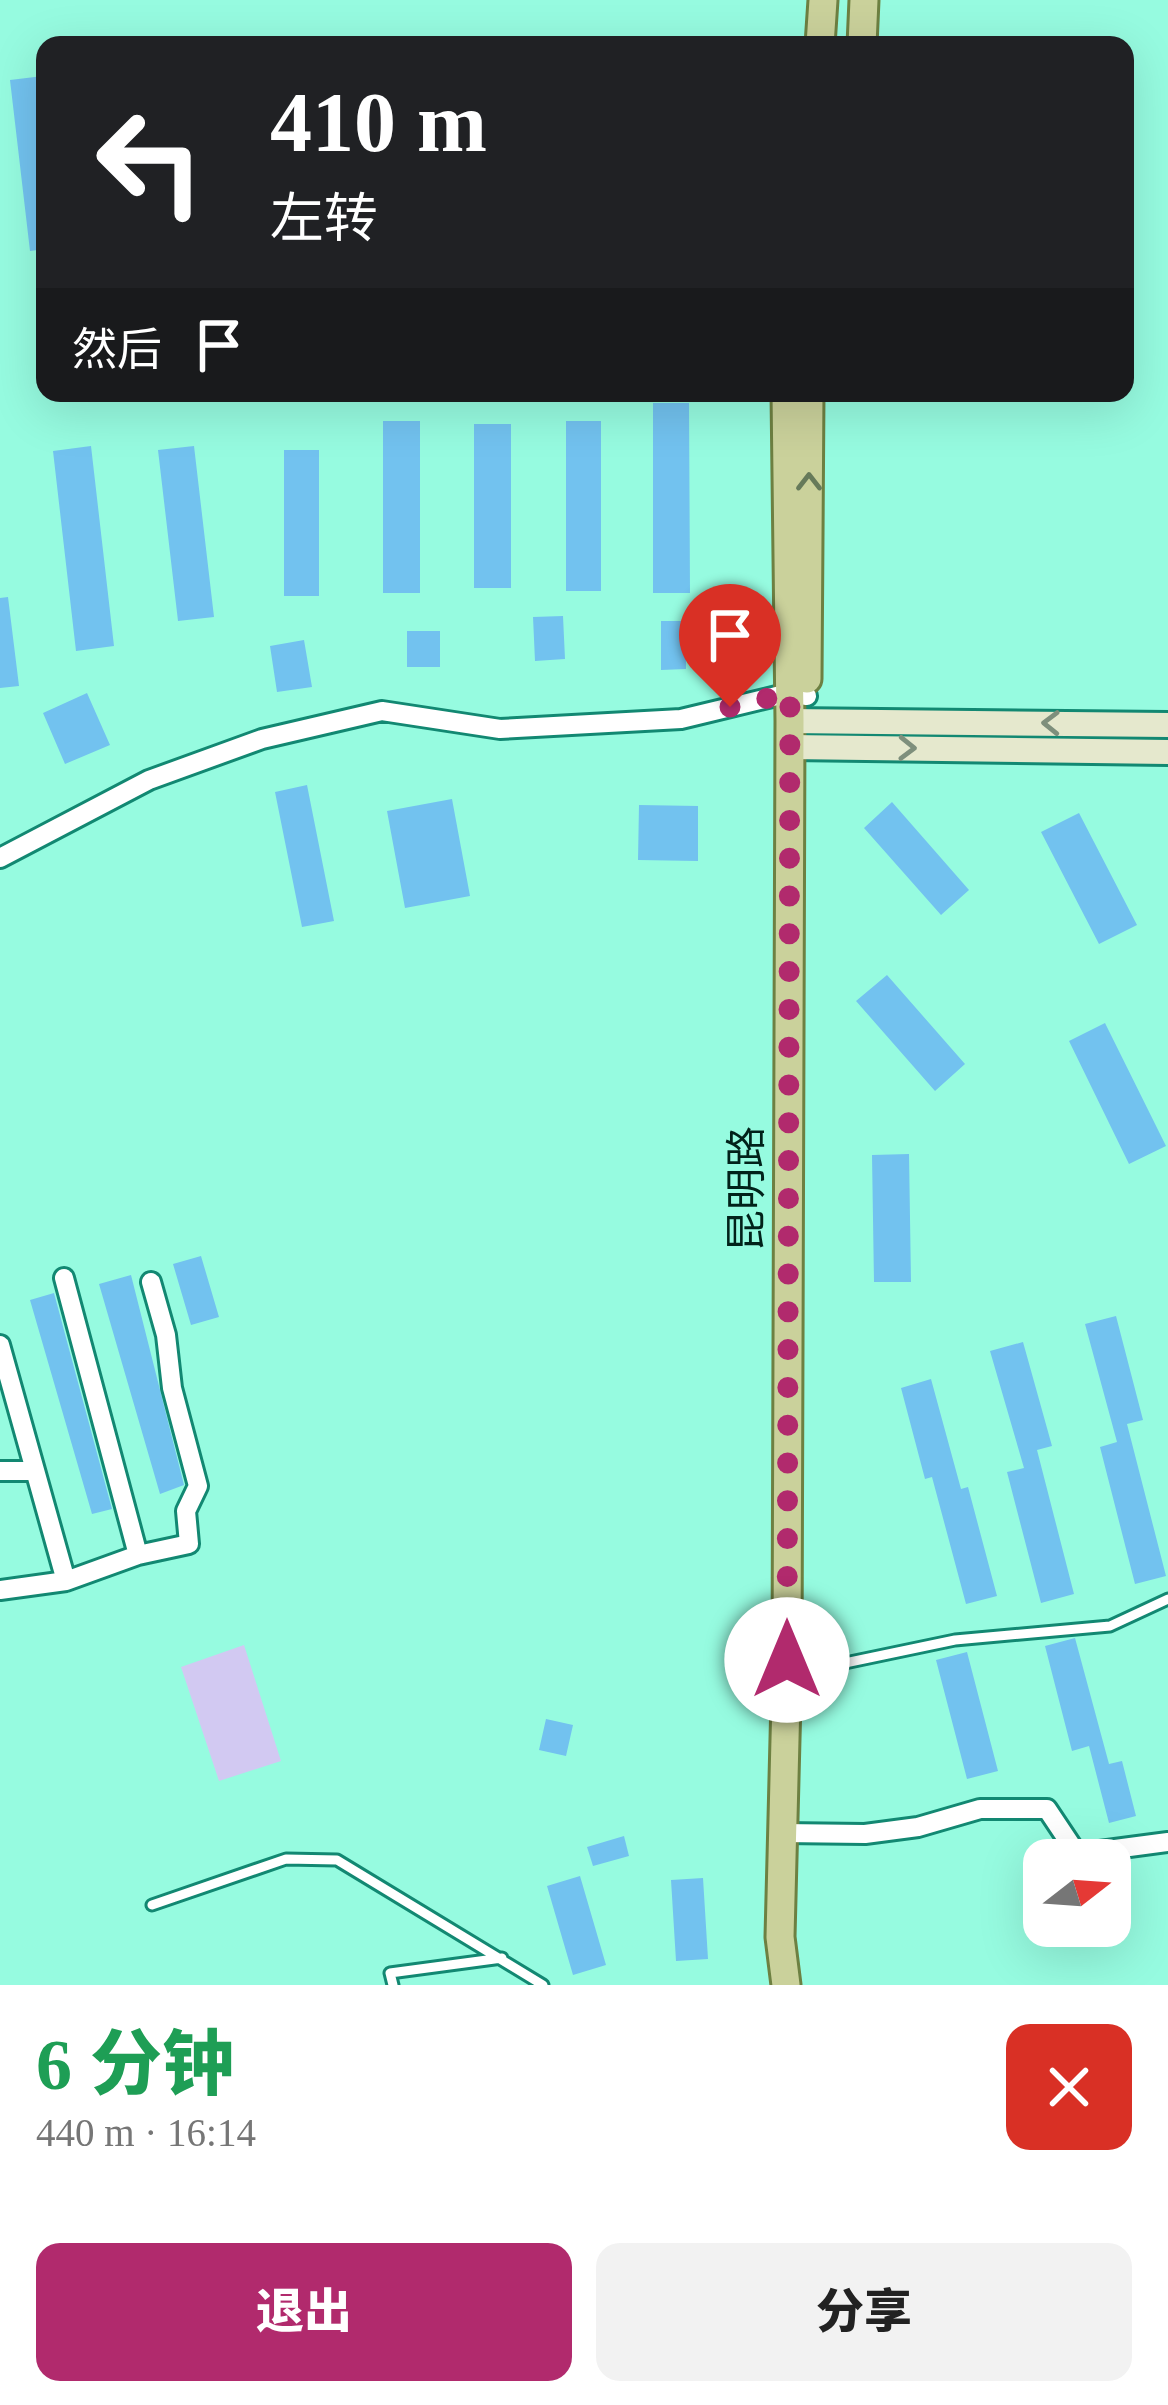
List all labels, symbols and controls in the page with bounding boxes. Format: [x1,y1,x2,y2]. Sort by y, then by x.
text: 410 m [270,76,487,169]
icon: left [72,84,228,240]
text: 左转 [270,189,378,249]
icon: arrive [186,312,252,378]
text: 然后 [72,325,162,375]
one-way arrow [795,472,821,491]
pin [679,584,781,707]
icon: arrive [697,602,763,668]
one-way arrow [1041,711,1060,737]
one-way arrow [898,735,917,761]
street label: 昆明路 [724,1126,770,1252]
position arrow [724,1597,850,1723]
north arrow [1023,1839,1131,1947]
map controls [1023,1839,1131,1947]
button: close [1006,2024,1132,2150]
text: 6 分钟 [36,2025,234,2105]
text: 440 m · 16:14 [36,2111,256,2154]
button: 退出 [36,2243,572,2381]
button: 分享 [596,2243,1132,2381]

